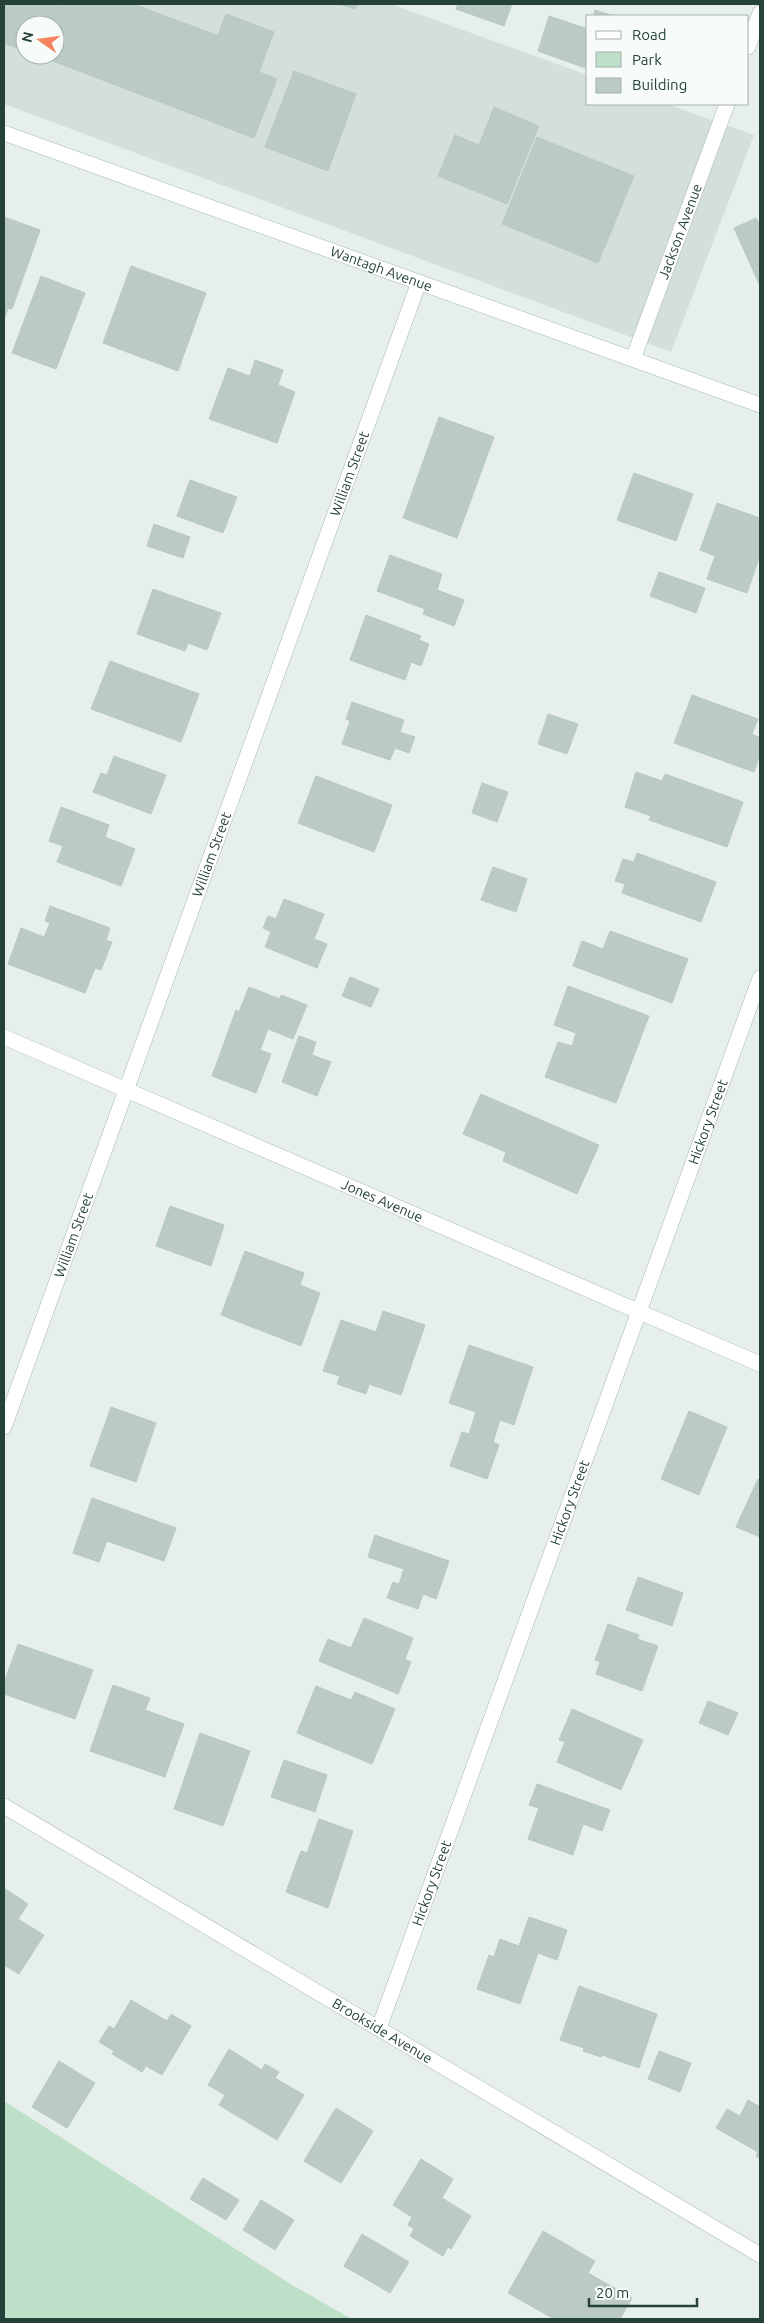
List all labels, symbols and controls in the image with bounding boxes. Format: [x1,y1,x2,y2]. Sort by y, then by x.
north arrow [15,15,65,65]
legend [586,15,749,105]
text: Road [632,26,667,43]
text: N [18,30,36,44]
text: Park [632,51,662,68]
text: Building [632,76,687,93]
street label: Jackson Avenue [655,182,705,281]
street label: Wantagh Avenue [328,243,434,294]
street label: William Street [327,429,372,518]
street label: William Street [189,809,234,899]
street label: Hickory Street [685,1077,731,1167]
street label: Jones Avenue [339,1176,425,1225]
street label: William Street [51,1190,96,1280]
street label: Hickory Street [547,1457,593,1547]
street label: Hickory Street [409,1838,454,1928]
street label: Brookside Avenue [329,1995,435,2067]
scale bar [589,2276,696,2308]
text: 20 m [596,2284,629,2301]

